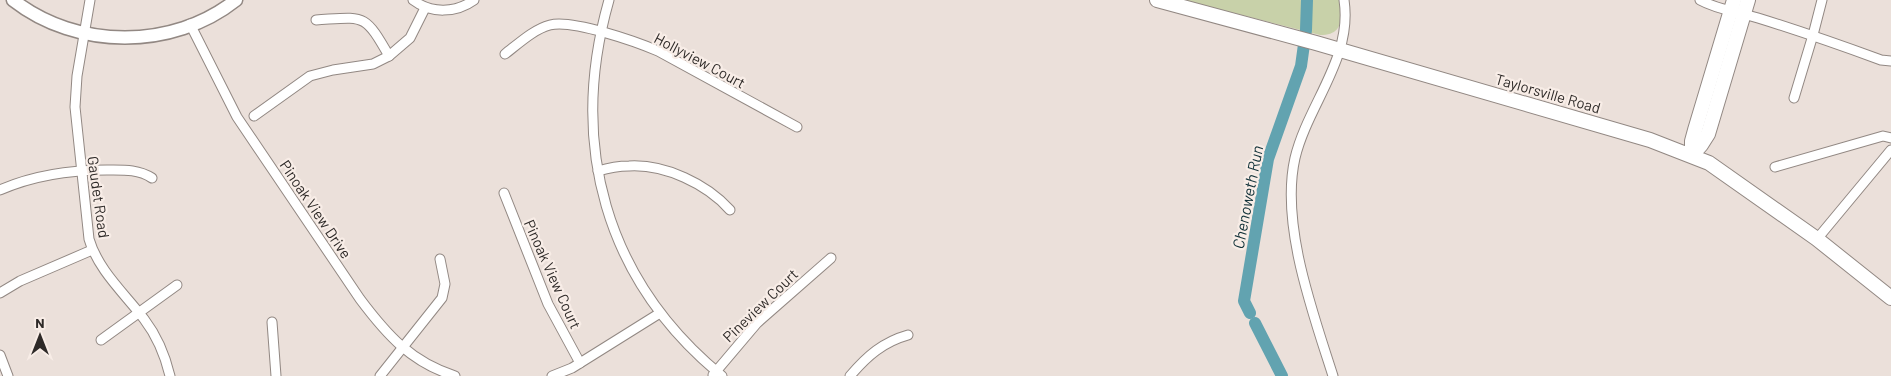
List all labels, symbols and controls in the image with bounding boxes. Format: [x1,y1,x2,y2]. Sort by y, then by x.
street label: Hollyview Court [651,28,749,92]
street label: Taylorsville Road [1493,69,1603,117]
water label: Chenoweth Run [1228,144,1266,250]
street label: Gaudet Road [84,155,114,239]
street label: Pinoak View Drive [276,156,356,262]
street label: Pinoak View Court [521,217,585,331]
street label: Pineview Court [719,265,801,345]
north arrow [15,311,65,361]
text: N [35,314,45,331]

